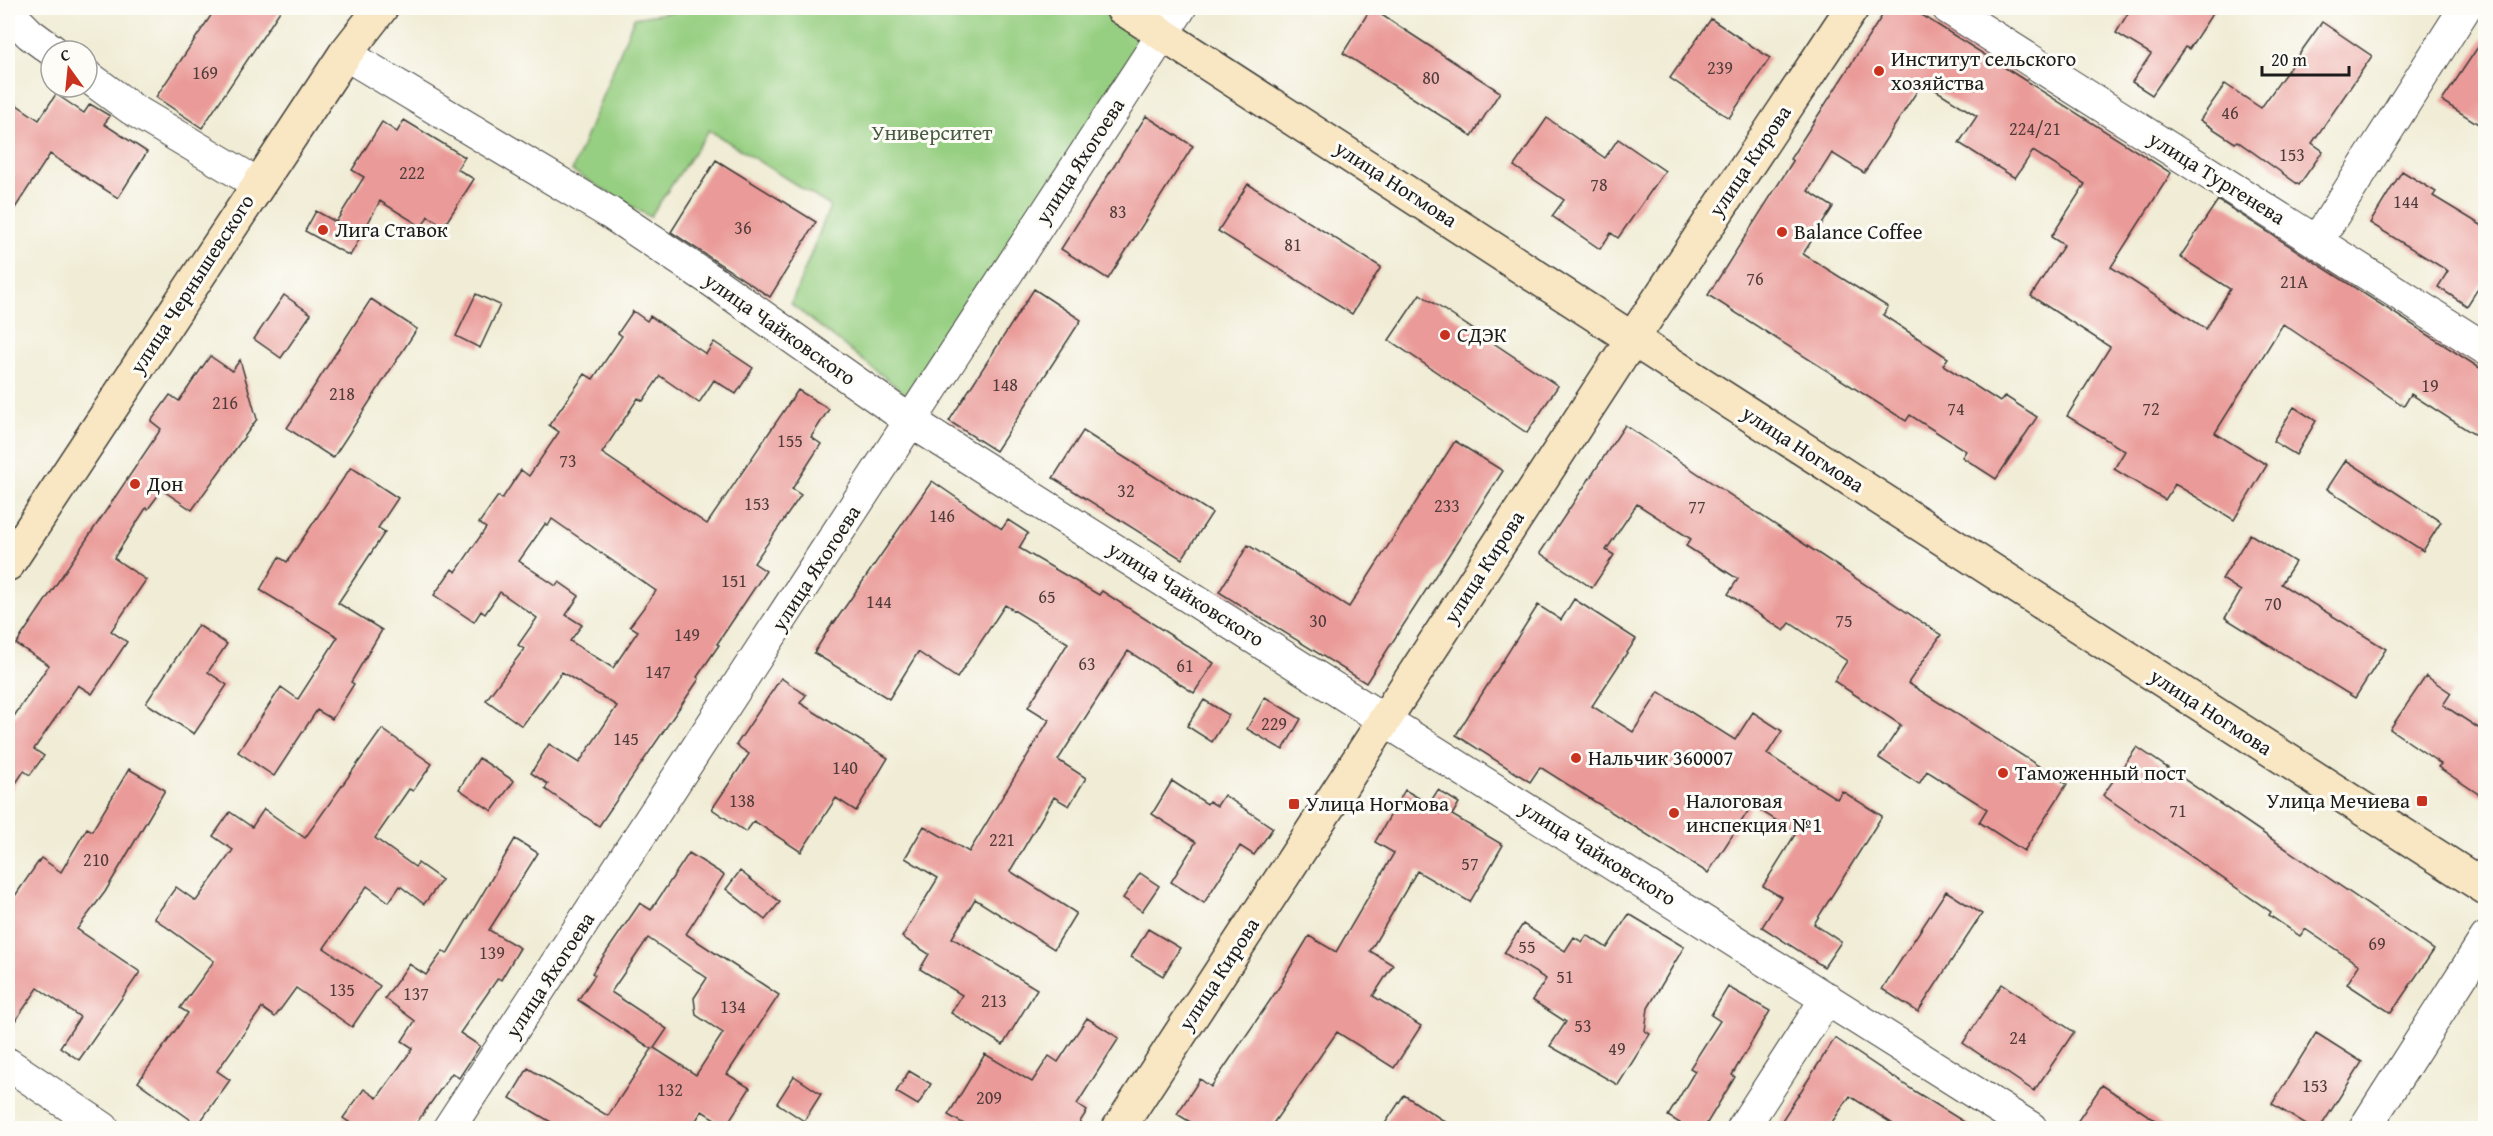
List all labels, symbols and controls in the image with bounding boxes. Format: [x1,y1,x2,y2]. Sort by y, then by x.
north arrow [39,39,99,99]
scale bar [2262,39,2349,77]
text: С [58,42,73,67]
place label: Институт сельского хозяйства [1891,43,2076,98]
text: 20 m [2271,46,2307,73]
house number: 239 [1707,54,1733,81]
house number: 169 [192,59,218,86]
house number: 80 [1422,64,1440,91]
marker: Институт сельского хозяйства [1872,64,1886,78]
street label: улица Яхогоева [1027,92,1132,231]
street label: улица Кирова [1700,99,1799,224]
house number: 46 [2221,99,2239,126]
house number: 224/21 [2009,115,2061,142]
park label: Университет [872,117,992,148]
street label: улица Тургенева [2142,123,2292,232]
street label: улица Ногмова [1328,132,1464,235]
house number: 153 [2279,141,2305,168]
house number: 222 [399,159,425,186]
house number: 78 [1590,171,1608,198]
street label: улица Чернышевского [121,188,261,381]
house number: 144 [2393,188,2419,215]
house number: 83 [1109,198,1127,225]
place label: Лига Ставок [335,214,448,245]
house number: 36 [734,214,752,241]
place label: Balance Coffee [1794,216,1923,247]
marker: Лига Ставок [316,223,330,237]
marker: Balance Coffee [1775,225,1789,239]
house number: 81 [1284,231,1302,258]
street label: улица Чайковского [697,264,863,393]
house number: 76 [1746,265,1764,292]
house number: 21А [2280,268,2308,295]
place label: СДЭК [1457,319,1507,350]
marker: СДЭК [1438,328,1452,342]
house number: 148 [992,371,1018,398]
house number: 19 [2421,372,2439,399]
house number: 218 [329,380,355,407]
house number: 216 [212,389,238,416]
house number: 74 [1947,395,1965,422]
house number: 72 [2142,395,2160,422]
street label: улица Ногмова [1735,397,1871,500]
house number: 155 [777,427,803,454]
house number: 73 [559,447,577,474]
place label: Дон [146,468,183,499]
marker: Дон [128,477,142,491]
house number: 32 [1117,477,1135,504]
house number: 153 [744,490,770,517]
house number: 233 [1434,492,1460,519]
house number: 77 [1688,493,1706,520]
street label: улица Яхогоева [763,499,868,638]
house number: 146 [929,502,955,529]
street label: улица Кирова [1435,504,1532,630]
street label: улица Чайковского [1101,532,1270,654]
house number: 151 [721,567,747,594]
house number: 65 [1038,583,1056,610]
house number: 144 [866,588,892,615]
house number: 70 [2264,590,2282,617]
house number: 30 [1309,607,1327,634]
house number: 75 [1835,607,1853,634]
house number: 149 [674,621,700,648]
house number: 63 [1078,650,1096,677]
house number: 61 [1176,652,1194,679]
house number: 147 [645,658,671,685]
street label: улица Ногмова [2143,660,2279,763]
house number: 229 [1261,710,1287,737]
house number: 145 [613,725,639,752]
place label: Нальчик 360007 [1588,742,1733,773]
marker: Нальчик 360007 [1569,751,1583,765]
house number: 140 [832,754,858,781]
place label: Таможенный пост [2015,757,2186,788]
marker: Таможенный пост [1996,766,2010,780]
place label: Налоговая инспекция №1 [1686,785,1822,840]
place label: Улица Мечиева [2266,785,2410,816]
house number: 138 [729,787,755,814]
place label: Улица Ногмова [1306,788,1449,819]
street label: улица Чайковского [1513,791,1682,913]
marker: Улица Мечиева [2415,794,2429,808]
marker: Улица Ногмова [1287,797,1301,811]
house number: 71 [2169,797,2187,824]
marker: Налоговая инспекция №1 [1667,806,1681,820]
house number: 221 [989,826,1015,853]
house number: 210 [83,846,109,873]
house number: 57 [1461,850,1479,877]
street label: улица Яхогоева [497,906,602,1045]
street label: улица Кирова [1170,911,1267,1037]
house number: 69 [2368,930,2386,957]
house number: 55 [1518,933,1536,960]
house number: 139 [479,939,505,966]
house number: 51 [1556,963,1574,990]
house number: 135 [329,976,355,1003]
house number: 137 [403,980,429,1007]
house number: 213 [981,987,1007,1014]
house number: 134 [720,993,746,1020]
house number: 53 [1574,1012,1592,1039]
house number: 24 [2009,1024,2027,1051]
house number: 49 [1608,1035,1626,1062]
house number: 153 [2302,1072,2328,1099]
house number: 132 [657,1076,683,1103]
house number: 209 [976,1084,1002,1111]

